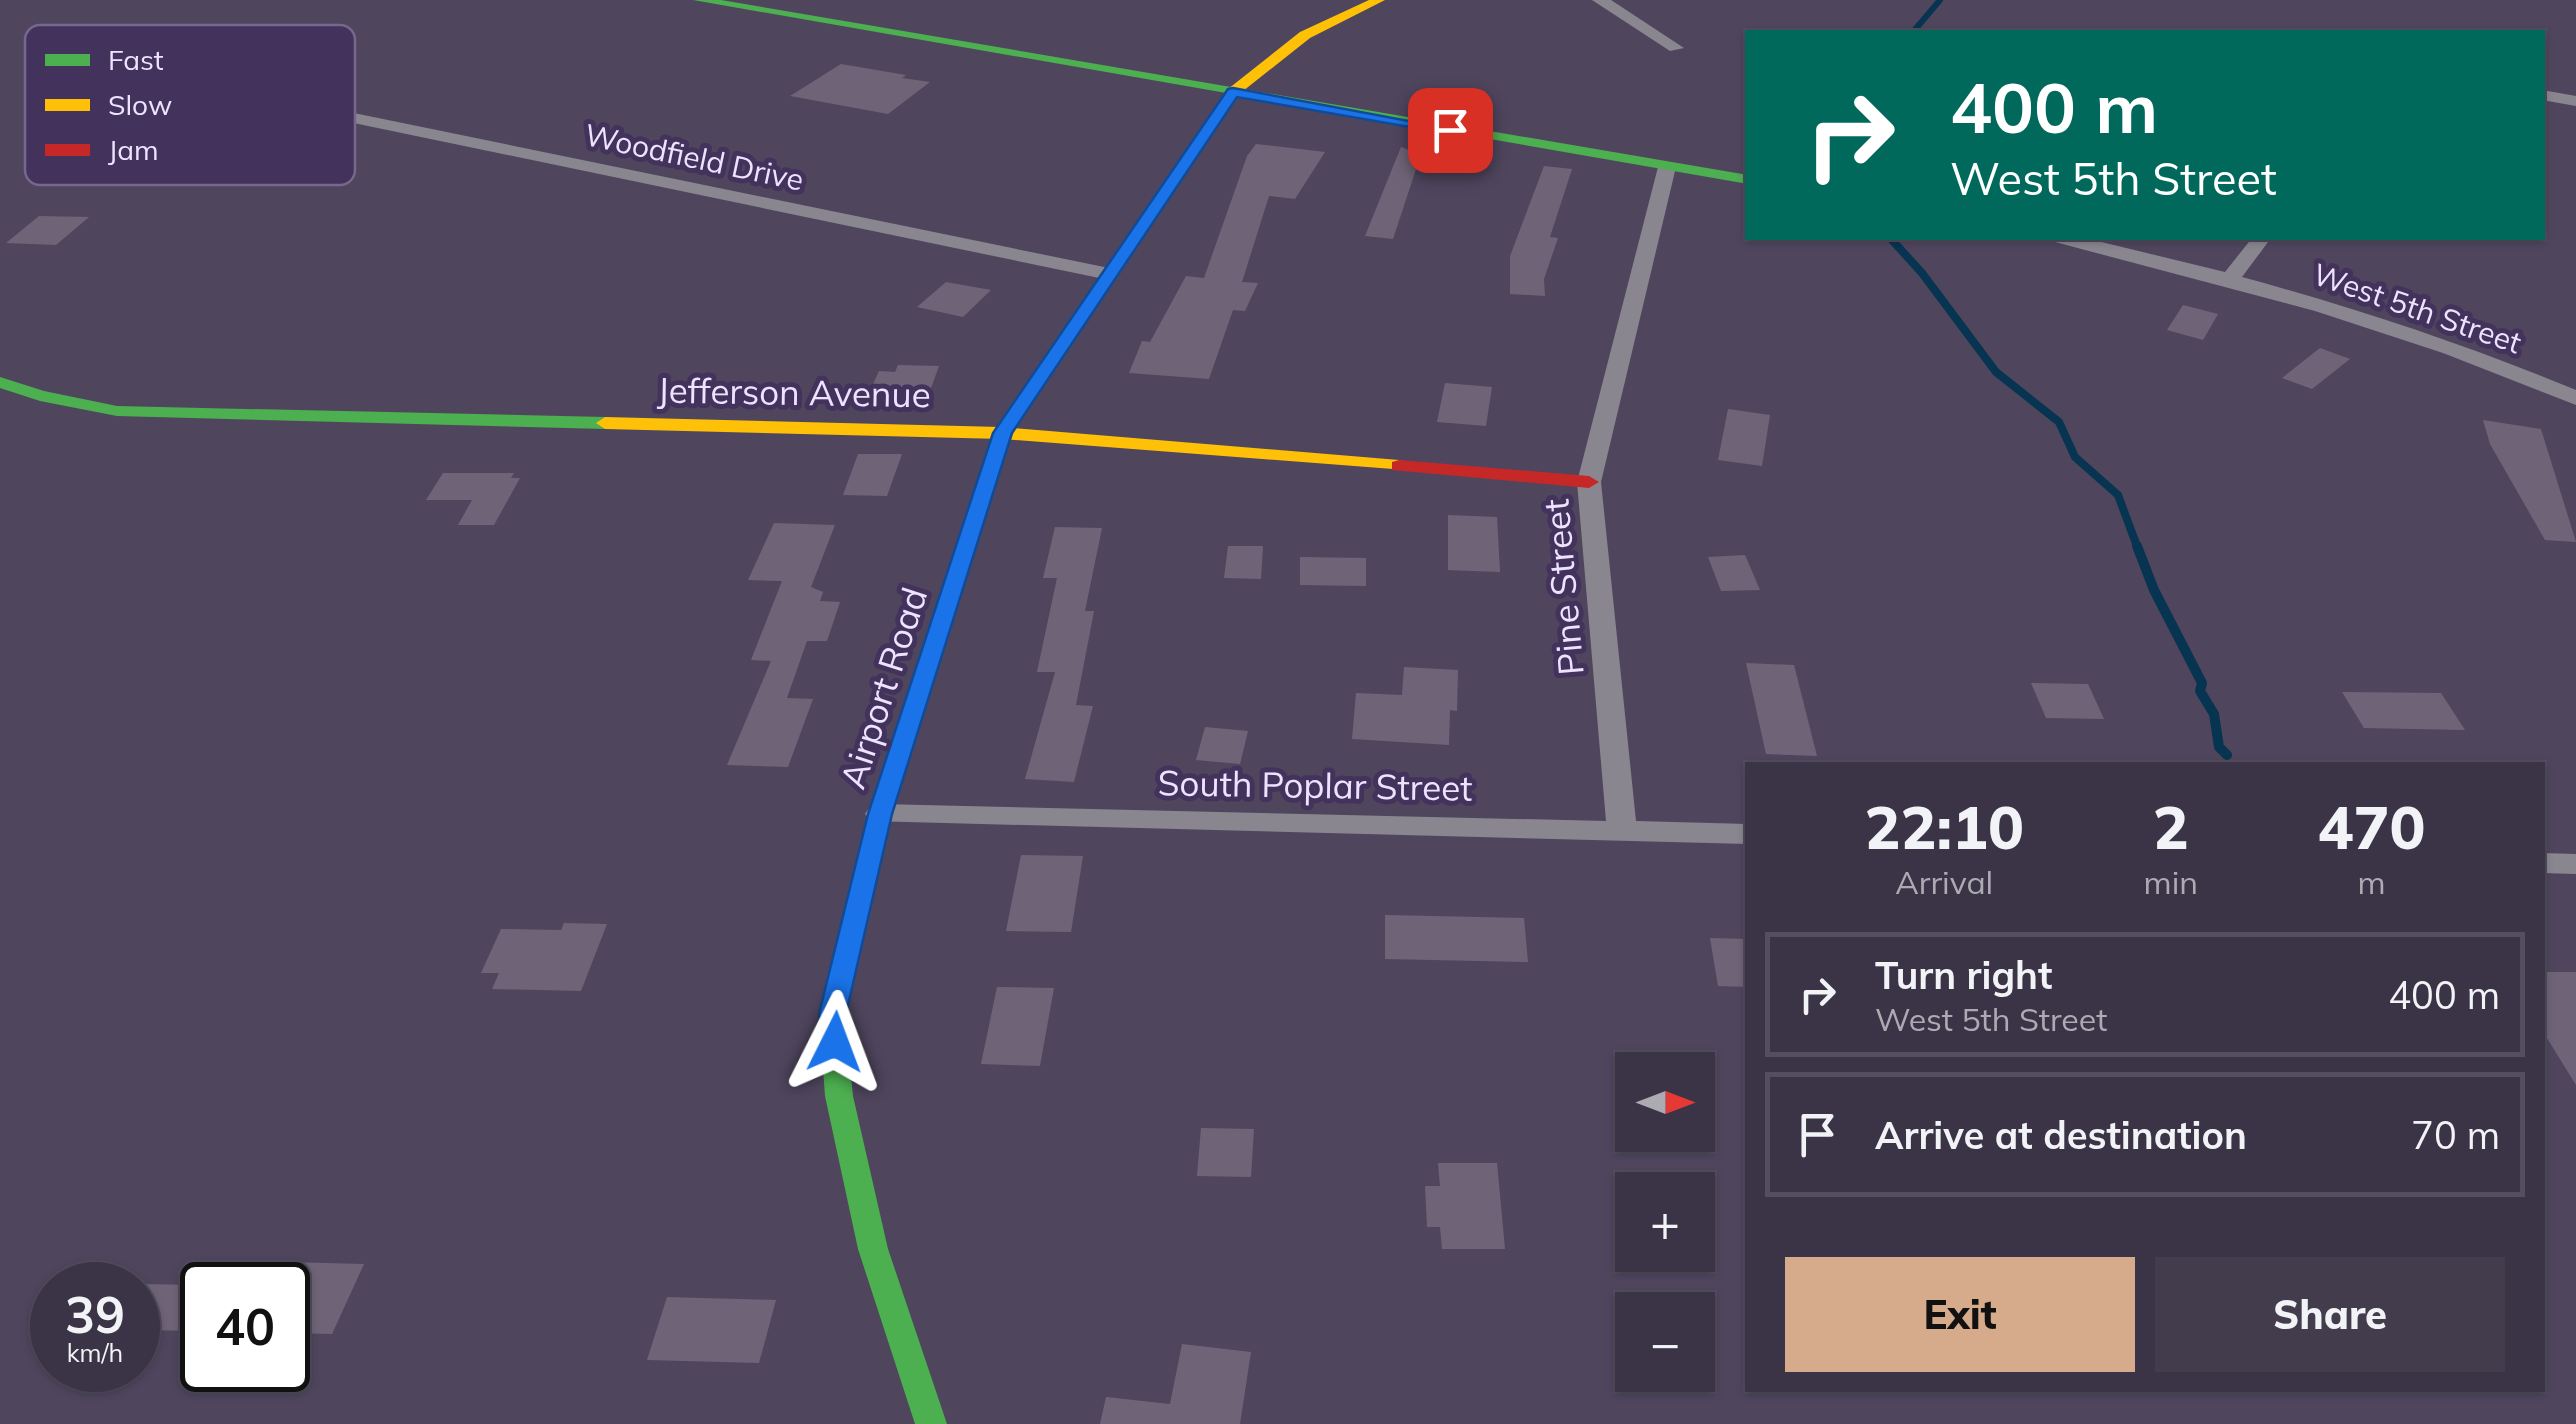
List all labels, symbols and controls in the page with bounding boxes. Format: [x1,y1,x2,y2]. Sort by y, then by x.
legend [25,25,355,185]
text: Fast [108,42,164,77]
text: 400 m [1950,63,2158,151]
icon: right [1785,70,1915,200]
text: Slow [108,87,172,122]
pin [1408,88,1493,173]
icon: arrive [1423,103,1478,158]
street label: Woodfield Drive [581,115,807,199]
text: Jam [108,132,159,167]
text: West 5th Street [1950,150,2277,206]
street label: West 5th Street [2308,255,2527,361]
street label: Jefferson Avenue [657,368,931,416]
street label: Pine Street [1533,497,1593,677]
street label: Airport Road [830,582,936,794]
street label: South Poplar Street [1157,760,1473,810]
text: 22:10 [1864,789,2024,864]
text: 2 [2153,789,2189,864]
text: 470 [2317,789,2425,864]
text: Arrival [1895,862,1993,902]
text: min [2144,862,2198,902]
text: m [2357,862,2386,902]
text: Turn right [1875,951,2052,999]
icon: right [1790,967,1845,1022]
text: 400 m [2388,971,2500,1019]
position arrow [783,990,887,1094]
text: West 5th Street [1875,999,2107,1039]
north arrow [1615,1052,1715,1152]
map controls [1615,1052,1715,1392]
icon: arrive [1790,1107,1845,1162]
text: Arrive at destination [1875,1111,2247,1159]
text: 70 m [2411,1111,2500,1159]
button: + [1615,1172,1715,1272]
button: Exit [1785,1257,2135,1372]
button: Share [2155,1257,2505,1372]
speed limit sign: 40 [180,1262,310,1392]
text: 39 [65,1283,125,1346]
button: − [1615,1292,1715,1392]
text: km/h [67,1337,123,1368]

